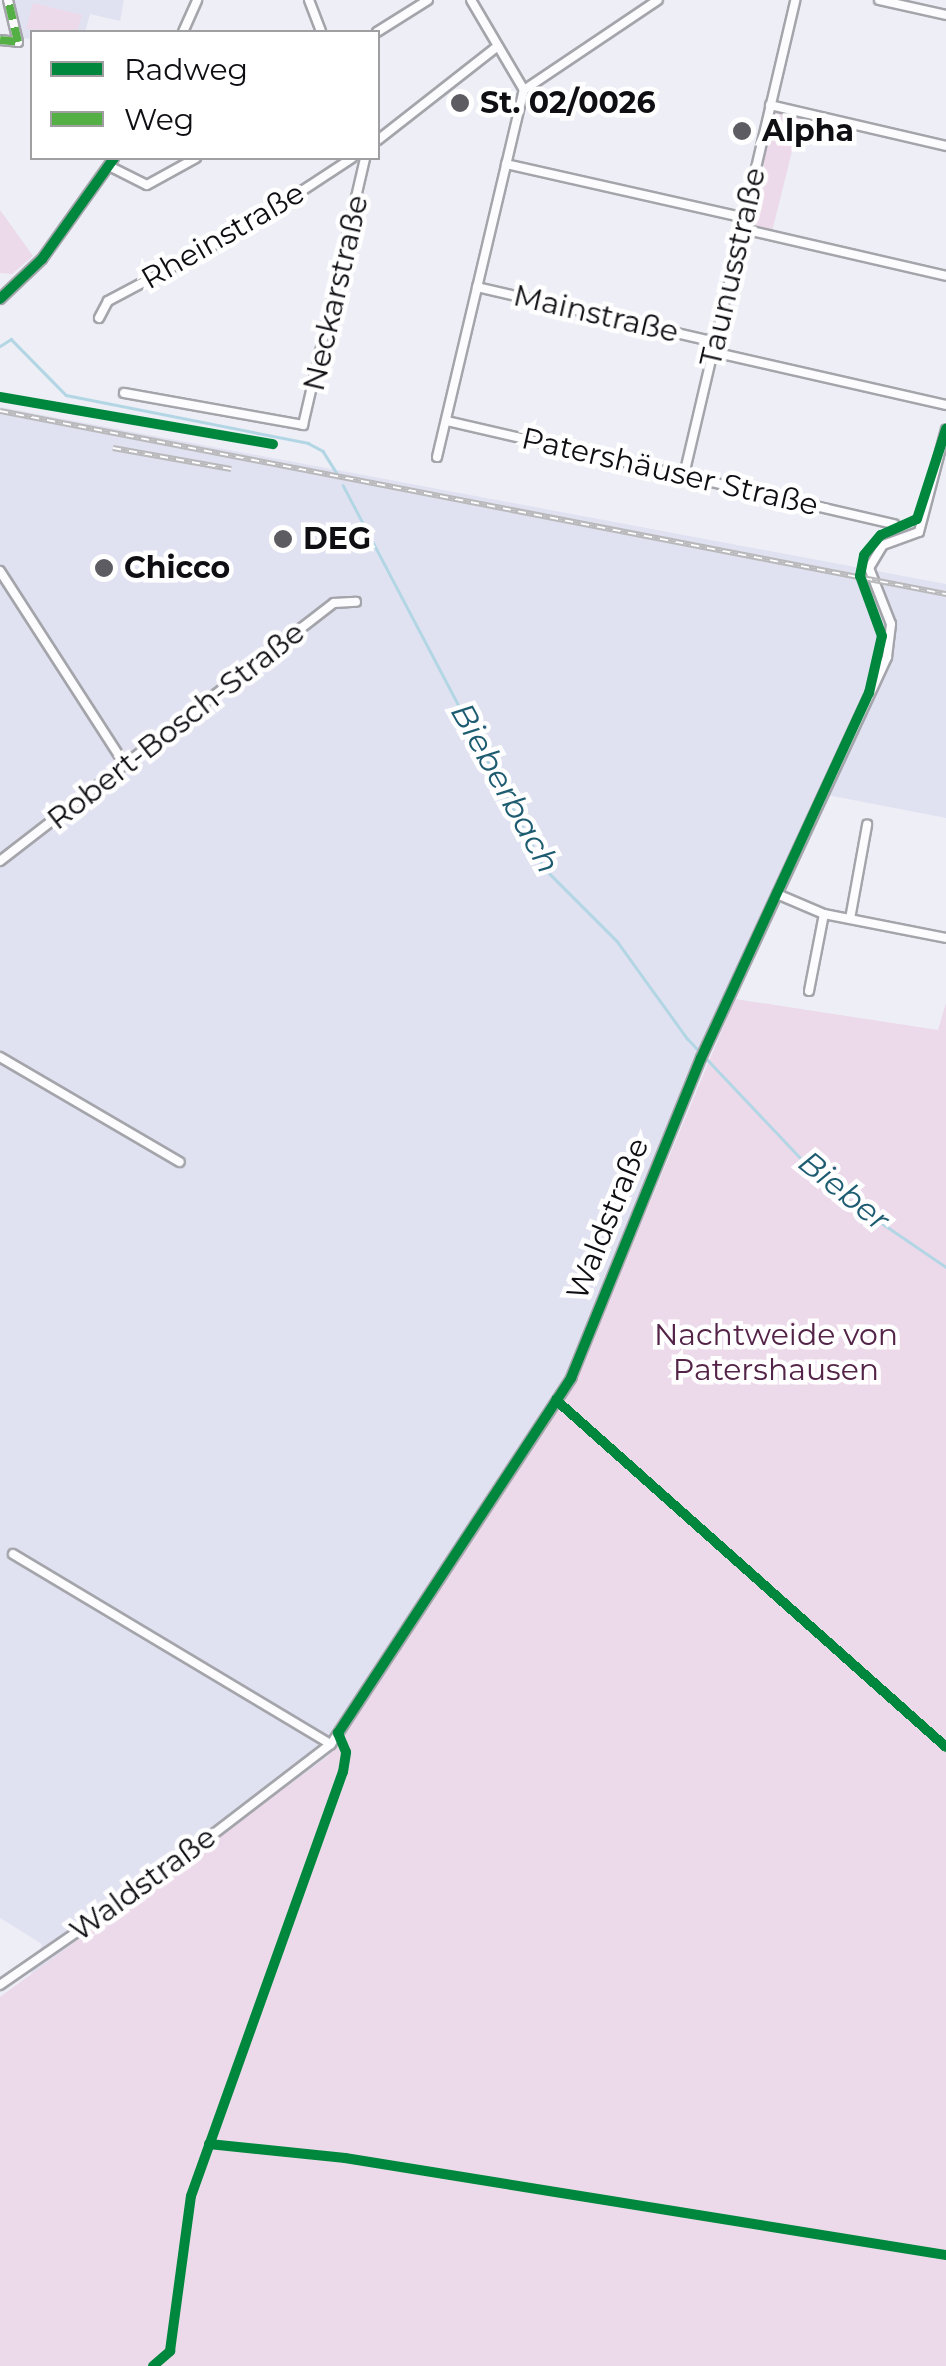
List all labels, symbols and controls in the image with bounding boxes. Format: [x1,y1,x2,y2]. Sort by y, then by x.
legend [30,30,380,160]
text: Radweg [124,51,248,88]
place label: St. 02/0026 [480,85,656,121]
marker: St. 02/0026 [449,92,471,114]
text: Weg [124,101,194,138]
place label: Alpha [762,113,854,149]
marker: Alpha [731,120,753,142]
street label: Taunusstraße [693,164,773,370]
street label: Rheinstraße [135,175,311,297]
street label: Neckarstraße [296,192,376,394]
street label: Mainstraße [510,278,682,350]
street label: Patershäuser Straße [518,420,822,524]
place label: DEG [303,521,371,557]
marker: DEG [272,528,294,550]
place label: Chicco [124,550,230,586]
marker: Chicco [93,557,115,579]
street label: Robert-Bosch-Straße [40,615,312,837]
water label: Bieberbach [443,696,567,880]
street label: Waldstraße [559,1133,657,1305]
water label: Bieber [791,1143,897,1239]
park label: Nachtweide von Patershausen [654,1317,898,1388]
street label: Waldstraße [63,1819,223,1949]

